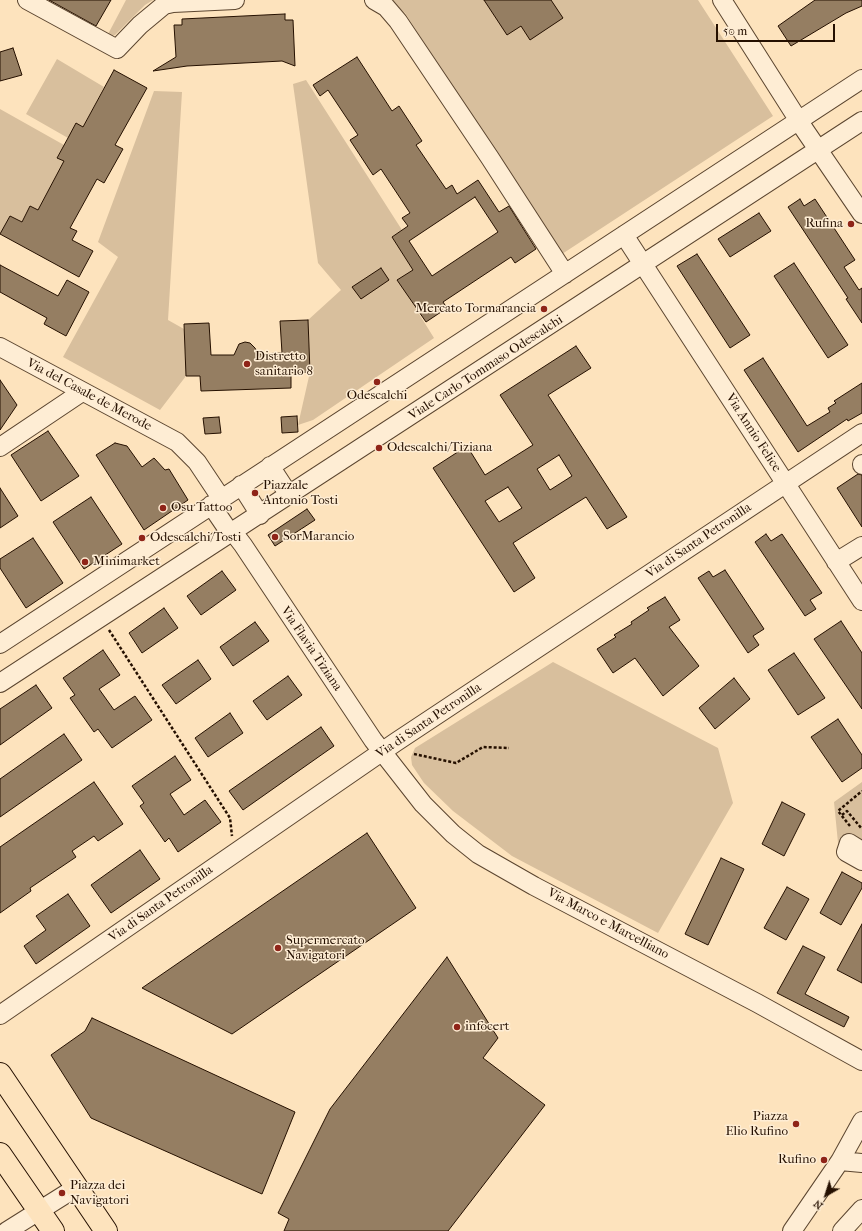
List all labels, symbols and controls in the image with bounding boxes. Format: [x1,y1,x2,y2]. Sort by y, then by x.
scale bar [718,16,837,42]
text: 50 m [723,24,747,38]
place label: Rufina [806,216,843,232]
marker: Rufina [846,219,856,229]
place label: Mercato Tormarancia [416,301,536,317]
marker: Mercato Tormarancia [539,304,549,314]
street label: Viale Carlo Tommaso Odescalchi [406,312,566,424]
place label: Distretto sanitario 8 [255,349,313,380]
street label: Via del Casale de Merode [24,355,154,435]
marker: Distretto sanitario 8 [242,359,252,369]
marker: Odescalchi [372,377,382,387]
place label: Odescalchi [347,388,407,404]
street label: Via Annio Felice [722,391,784,475]
place label: Odescalchi/Tiziana [387,440,492,456]
marker: Odescalchi/Tiziana [374,443,384,453]
place label: Piazzale Antonio Tosti [263,478,338,509]
marker: Piazzale Antonio Tosti [250,488,260,498]
place label: Osu Tattoo [171,500,232,516]
street label: Via di Santa Petronilla [643,500,755,582]
marker: Osu Tattoo [158,503,168,513]
place label: SorMarancio [283,529,354,545]
place label: Odescalchi/Tosti [150,530,241,546]
marker: SorMarancio [270,532,280,542]
marker: Odescalchi/Tosti [137,533,147,543]
place label: Minimarket [93,554,160,570]
marker: Minimarket [80,557,90,567]
street label: Via Flavia Tiziana [277,604,345,694]
street label: Via di Santa Petronilla [373,680,485,762]
street label: Via di Santa Petronilla [106,862,216,946]
street label: Via Marco e Marcelliano [545,885,671,963]
place label: Supermercato Navigatori [286,933,365,964]
marker: Supermercato Navigatori [273,943,283,953]
place label: infocert [465,1019,509,1035]
marker: infocert [452,1022,462,1032]
place label: Piazza Elio Rufino [725,1109,788,1140]
marker: Piazza Elio Rufino [791,1119,801,1129]
place label: Rufino [778,1152,816,1168]
marker: Rufino [819,1155,829,1165]
north arrow [806,1175,846,1215]
place label: Piazza dei Navigatori [70,1178,129,1209]
marker: Piazza dei Navigatori [57,1188,67,1198]
text: N [811,1197,825,1212]

